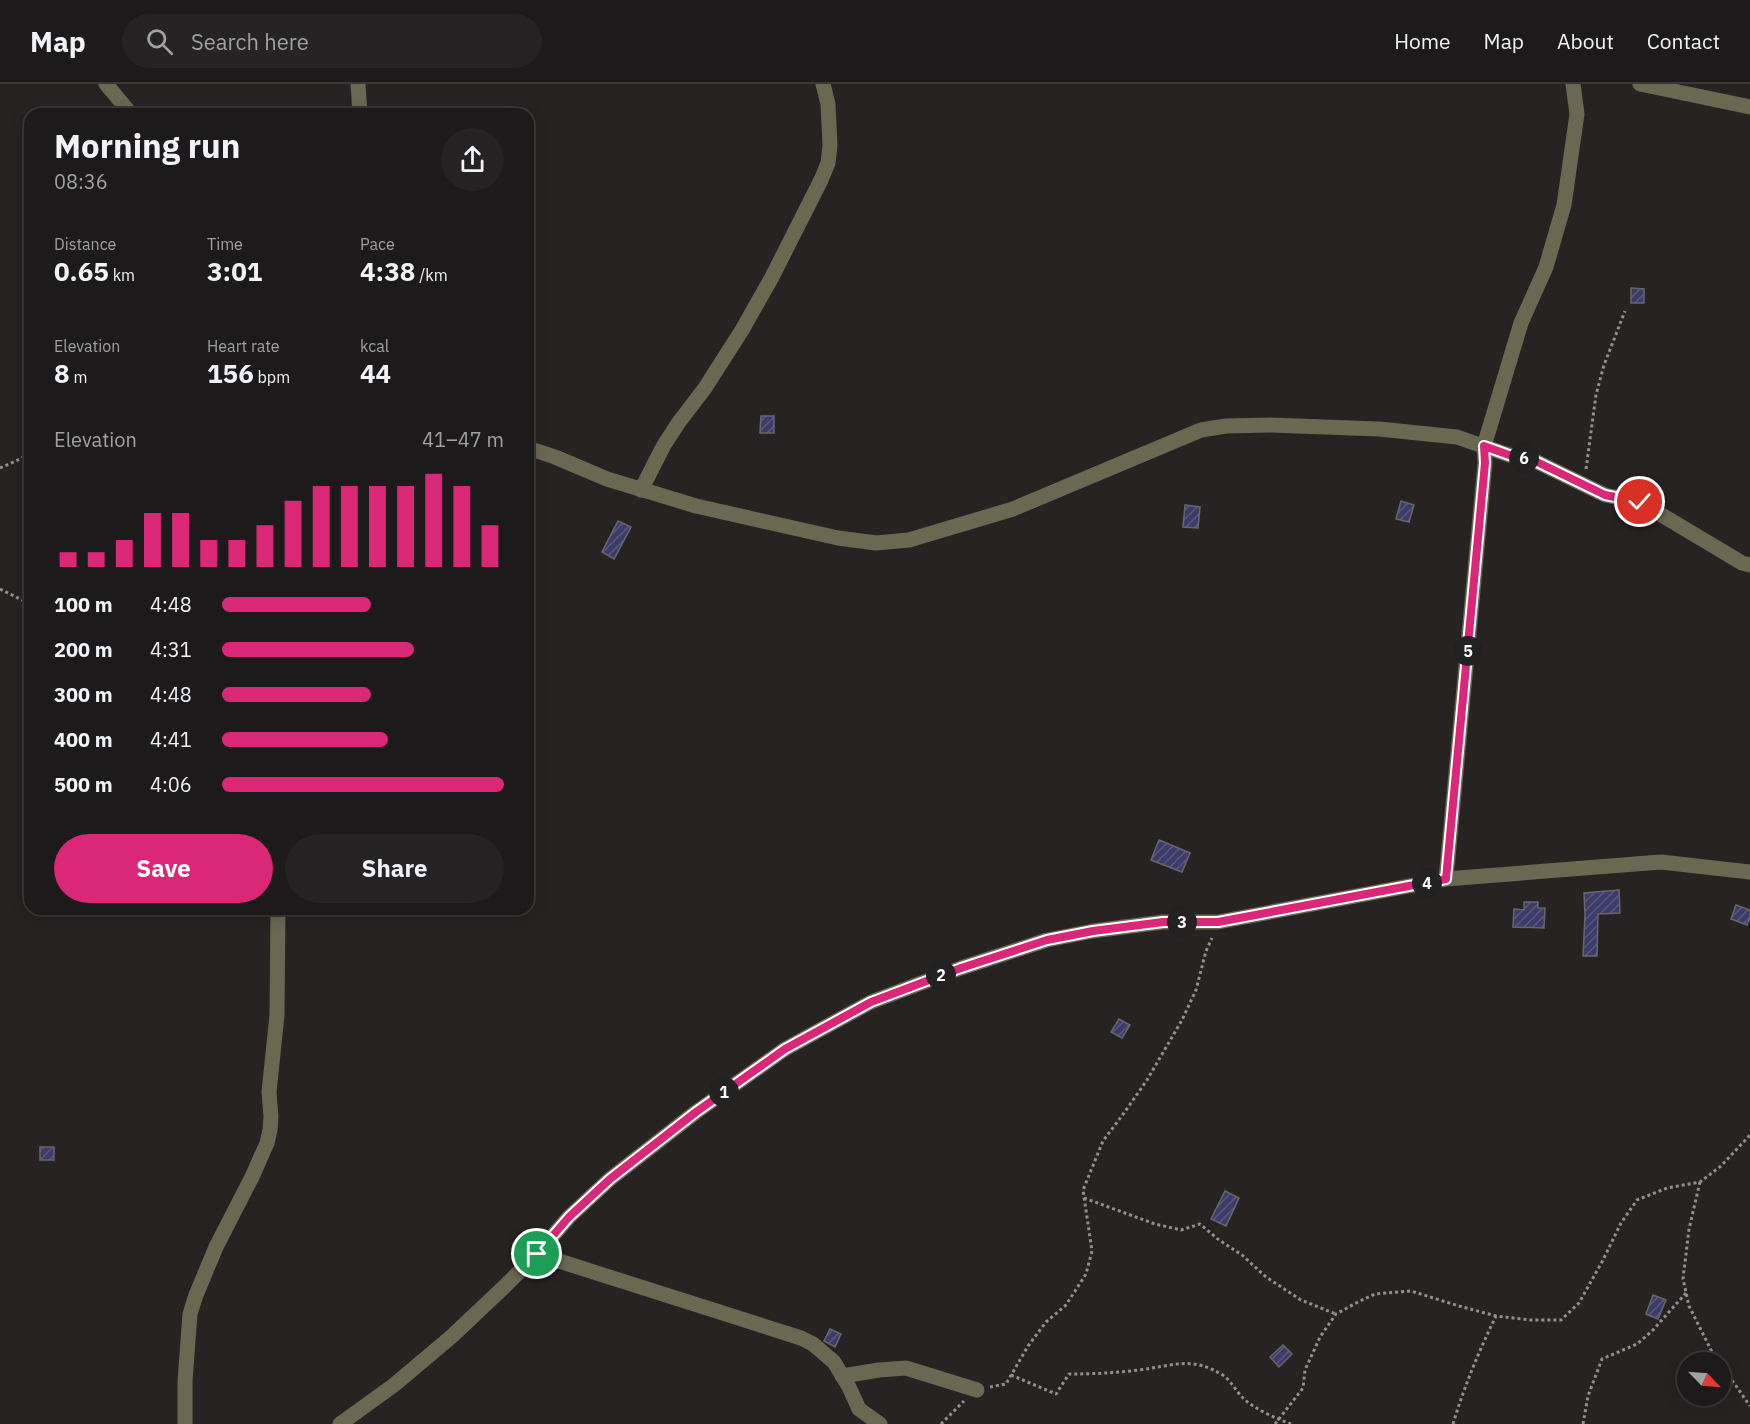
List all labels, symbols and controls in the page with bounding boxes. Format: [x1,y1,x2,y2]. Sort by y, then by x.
search box [122,14,542,68]
text: Map [30,23,86,60]
icon: search [143,25,176,58]
text: Search here [191,27,309,56]
text: Home [1394,27,1451,55]
text: Map [1484,27,1524,55]
text: About [1557,27,1614,55]
text: Contact [1647,27,1720,55]
text: Morning run [54,124,240,167]
button: share [441,128,504,191]
text: 08:36 [54,168,108,195]
text: Distance [54,234,116,254]
text: Time [207,234,243,254]
text: Pace [360,234,395,254]
text: 0.65 [54,254,109,288]
text: 3:01 [207,254,262,288]
text: 4:38 [360,254,415,288]
text: km [109,265,135,285]
text: /km [415,265,448,285]
text: Elevation [54,336,120,356]
text: Heart rate [207,336,280,356]
text: kcal [360,336,389,356]
text: 8 [54,356,70,390]
text: 156 [207,356,254,390]
text: 44 [360,356,391,390]
text: m [70,367,87,387]
text: bpm [254,367,290,387]
text: Elevation [54,426,137,453]
text: 41–47 m [422,426,504,453]
pin: 6 [1509,443,1539,473]
text: 6 [1519,448,1529,468]
pin [1614,476,1665,527]
icon: check [1623,485,1656,518]
text: 100 m [54,591,113,618]
text: 4:48 [150,591,192,618]
text: 200 m [54,636,113,663]
text: 4:31 [150,636,192,663]
pin: 5 [1453,636,1483,666]
text: 5 [1463,641,1473,661]
text: 300 m [54,681,113,708]
text: 4:48 [150,681,192,708]
text: 400 m [54,726,113,753]
text: 4:41 [150,726,192,753]
text: 500 m [54,771,113,798]
text: 4:06 [150,771,192,798]
button: Save [54,834,273,903]
button: Share [285,834,504,903]
pin: 4 [1412,868,1442,898]
text: 4 [1422,873,1432,893]
pin: 3 [1167,907,1197,937]
text: 3 [1177,912,1187,932]
pin: 2 [926,960,956,990]
text: 2 [936,965,946,985]
pin: 1 [709,1077,739,1107]
text: 1 [719,1082,729,1102]
pin [511,1228,562,1279]
icon: arrive [520,1237,553,1270]
north arrow [1677,1352,1731,1406]
map controls [1677,1352,1731,1406]

